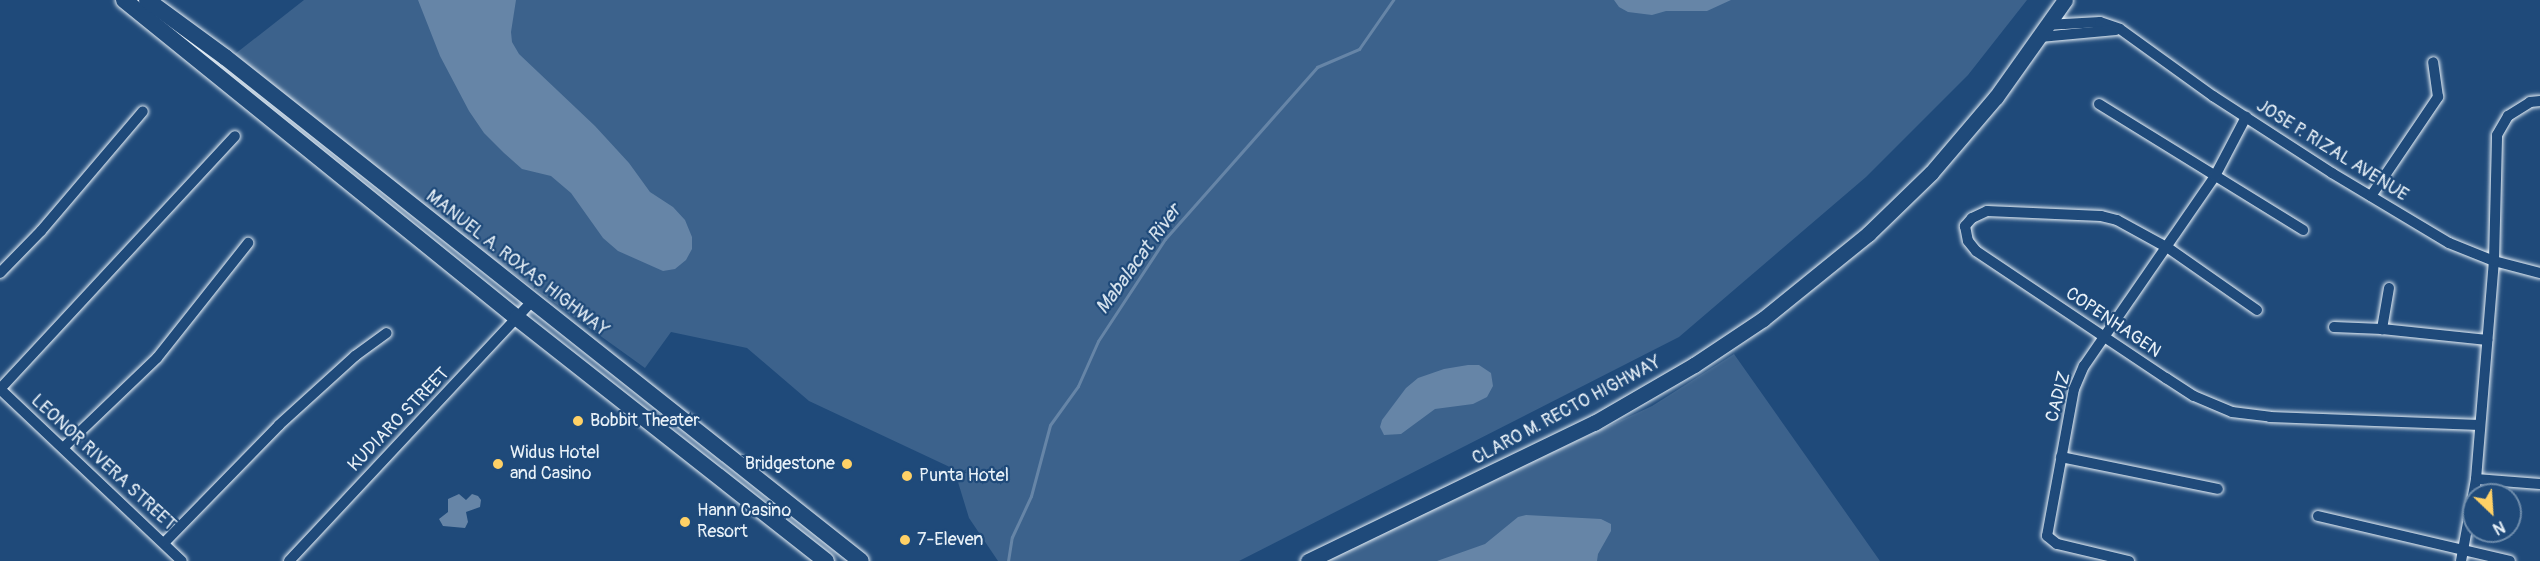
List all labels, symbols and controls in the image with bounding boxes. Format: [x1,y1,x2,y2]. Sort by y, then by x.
street label: JOSE P. RIZAL AVENUE [2252,95,2412,207]
street label: MANUEL A. ROXAS HIGHWAY [421,186,613,342]
water label: Mabalacat River [1090,199,1186,319]
street label: COPENHAGEN [2061,283,2165,363]
street label: CLARO M. RECTO HIGHWAY [1469,352,1665,470]
street label: KUDIARO STREET [344,364,454,476]
street label: CADIZ [2042,369,2076,425]
street label: LEONOR RIVERA STREET [26,390,180,536]
place label: Bobbit Theater [590,410,700,432]
marker: Bobbit Theater [571,414,585,428]
place label: Widus Hotel and Casino [510,443,600,486]
place label: Bridgestone [745,453,835,475]
marker: Widus Hotel and Casino [491,457,505,471]
marker: Bridgestone [840,457,854,471]
place label: Punta Hotel [919,465,1009,487]
marker: Punta Hotel [900,469,914,483]
north arrow [2462,483,2522,543]
place label: Hann Casino Resort [697,501,791,544]
marker: Hann Casino Resort [678,515,692,529]
text: N [2490,516,2508,539]
place label: 7-Eleven [917,529,984,551]
marker: 7-Eleven [898,533,912,547]

